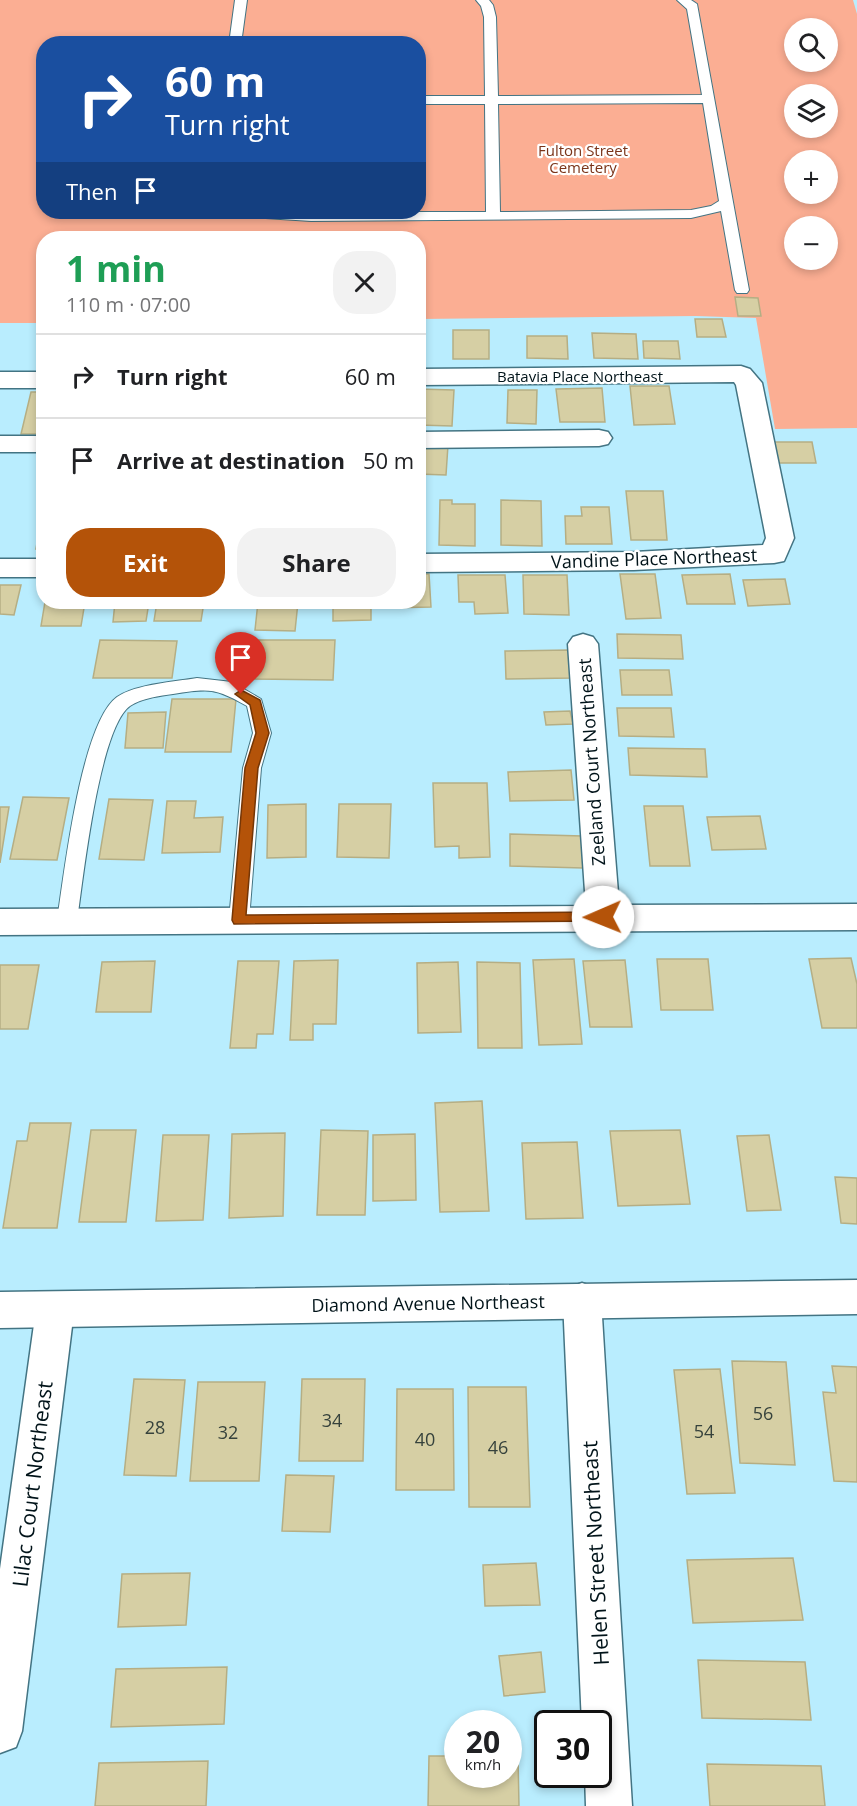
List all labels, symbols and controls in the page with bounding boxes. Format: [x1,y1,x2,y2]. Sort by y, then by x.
map controls [784,18,838,270]
button: search [784,18,838,72]
text: 60 m [165,52,265,109]
icon: right [66,60,144,138]
button: layers [784,84,838,138]
text: Turn right [165,106,290,143]
park label: Fulton Street Cemetery [538,140,628,177]
button: + [784,150,838,204]
icon: arrive [129,174,162,207]
text: Then [66,176,117,206]
button: − [784,216,838,270]
text: 1 min [66,244,166,293]
button: close [333,251,396,314]
text: 110 m · 07:00 [66,291,191,318]
icon: right [66,360,99,393]
text: Turn right [117,361,228,391]
text: 60 m [345,361,396,391]
street label: Batavia Place Northeast [497,366,663,386]
icon: arrive [66,444,99,477]
text: Arrive at destination [117,445,345,475]
text: 50 m [363,445,414,475]
button: Exit [66,528,225,597]
button: Share [237,528,396,597]
street label: Vandine Place Northeast [551,542,757,574]
pin [215,632,266,694]
icon: arrive [224,641,257,674]
street label: Zeeland Court Northeast [572,658,610,866]
position arrow [571,885,635,949]
street label: Diamond Avenue Northeast [311,1289,545,1317]
street label: Lilac Court Northeast [5,1379,59,1589]
house number: 56 [753,1401,773,1425]
house number: 34 [322,1408,342,1432]
house number: 28 [145,1415,165,1439]
house number: 54 [694,1419,714,1443]
house number: 32 [218,1420,238,1444]
house number: 40 [415,1427,435,1451]
house number: 46 [488,1435,508,1459]
street label: Helen Street Northeast [575,1440,615,1666]
speed limit sign: 30 [534,1710,612,1788]
text: 20 [466,1721,500,1762]
text: km/h [465,1754,501,1774]

